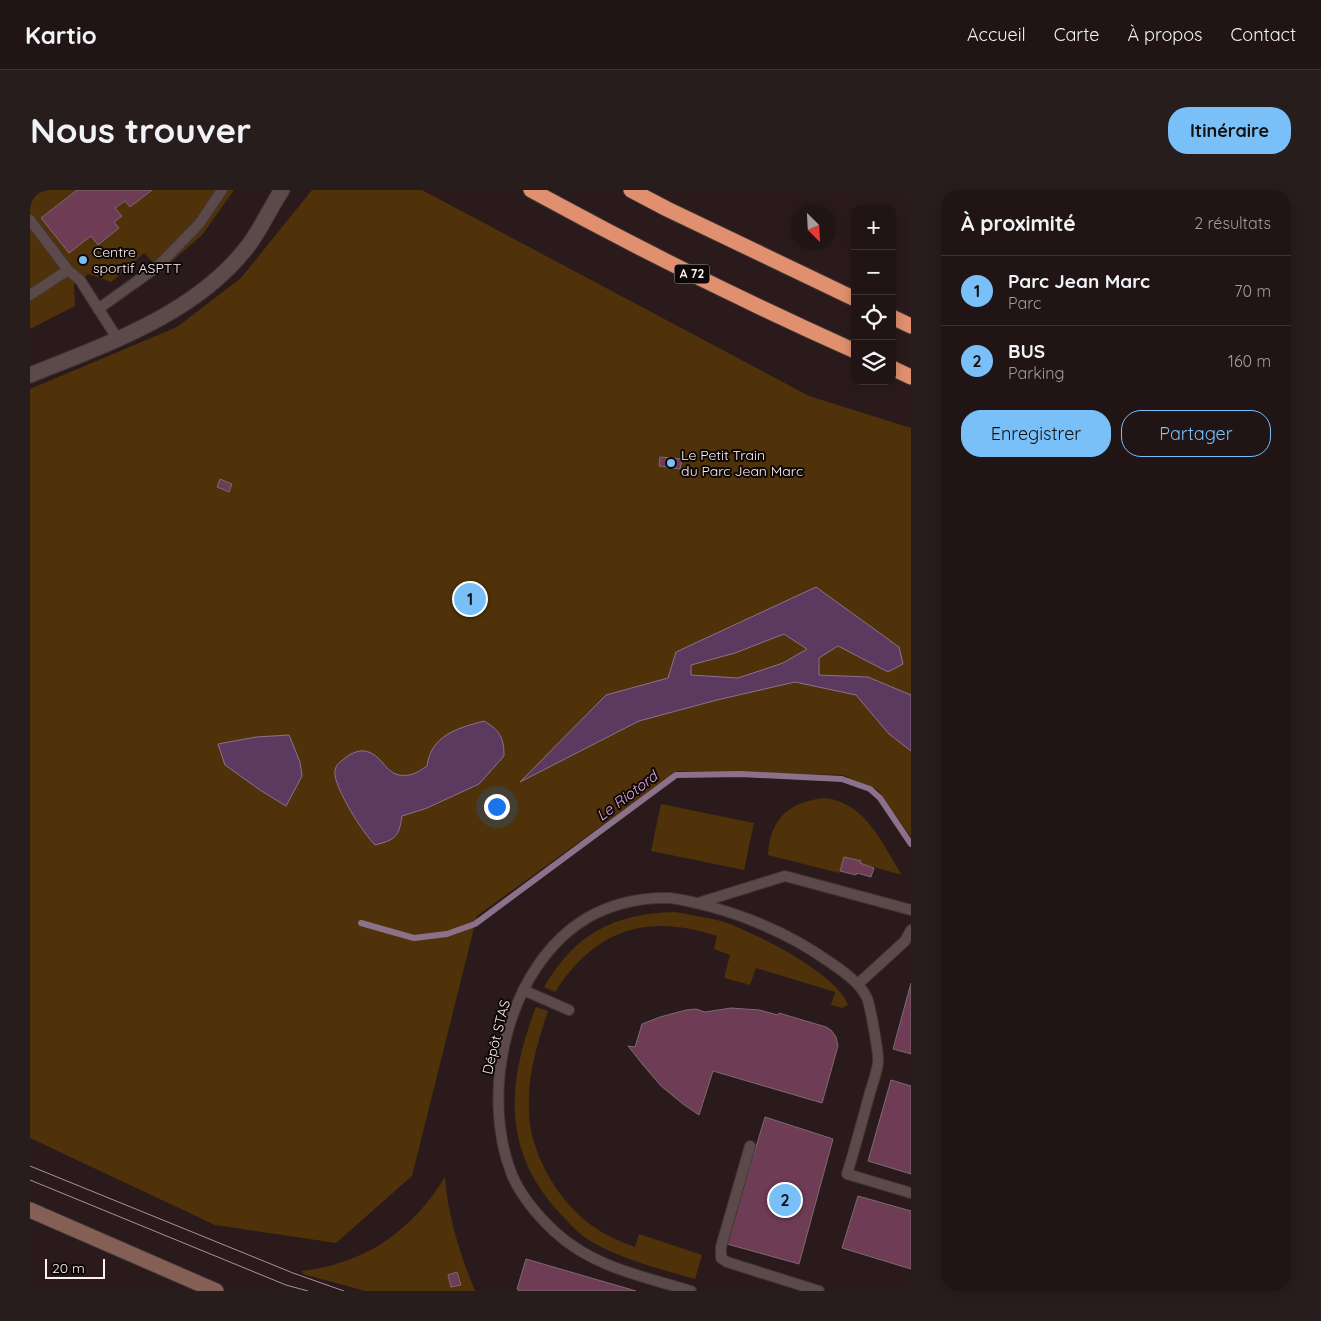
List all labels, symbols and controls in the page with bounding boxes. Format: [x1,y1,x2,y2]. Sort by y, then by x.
text: Kartio [25,20,97,50]
text: Accueil [967,23,1026,46]
text: Carte [1054,23,1099,46]
text: À propos [1127,23,1203,46]
text: Contact [1231,23,1296,46]
button: Itinéraire [1168,107,1291,154]
text: Nous trouver [30,108,251,152]
north arrow [791,205,836,250]
map controls [851,205,896,385]
button: + [851,205,896,250]
text: À proximité [961,210,1076,236]
text: 2 résultats [1194,213,1271,233]
place label: Centre sportif ASPTT [93,243,181,277]
button: − [851,250,896,295]
marker: Centre sportif ASPTT [77,254,89,266]
road number: A 72 [674,264,710,284]
text: Parc Jean Marc [1008,269,1150,293]
text: 1 [974,281,980,301]
text: 70 m [1234,281,1271,301]
text: Parc [1008,293,1041,313]
button: locate [851,295,896,340]
text: BUS [1008,339,1045,363]
button: layers [851,340,896,385]
text: 2 [972,351,982,371]
text: 160 m [1228,351,1271,371]
text: Parking [1008,363,1065,383]
button: Enregistrer [961,410,1111,457]
button: Partager [1121,410,1271,457]
place label: Le Petit Train du Parc Jean Marc [681,446,803,480]
marker: Le Petit Train du Parc Jean Marc [665,457,677,469]
pin: 1 [454,580,486,618]
water label: Le Riotord [592,765,662,825]
your location [484,794,510,820]
street label: Dépôt STAS [478,998,514,1076]
pin: 2 [769,1181,801,1219]
scale bar [45,1256,105,1279]
text: 20 m [52,1259,85,1277]

